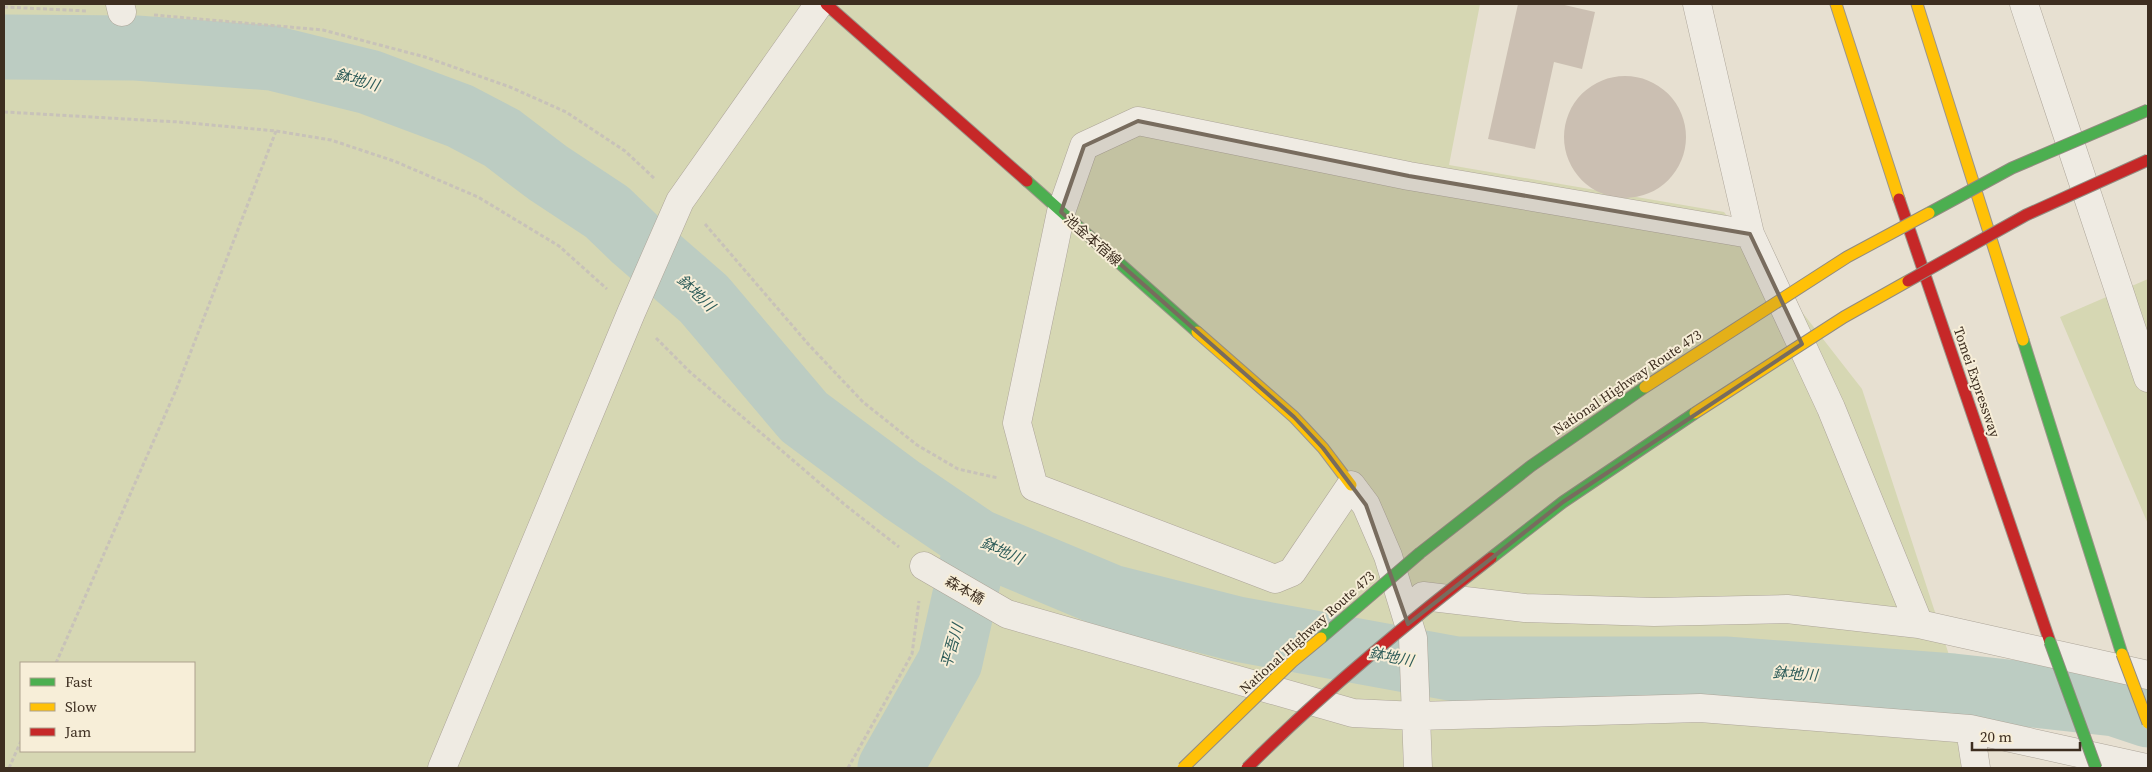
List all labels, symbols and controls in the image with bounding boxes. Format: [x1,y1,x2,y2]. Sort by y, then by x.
water label: 鉢地川 [333,63,384,96]
street label: 池金本宿線 [1060,209,1126,271]
water label: 鉢地川 [673,269,721,317]
street label: Tomei Expressway [1949,324,2006,441]
street label: National Highway Route 473 [1549,325,1705,439]
water label: 鉢地川 [977,532,1029,570]
street label: National Highway Route 473 [1235,566,1379,698]
street label: 森本橋 [942,571,988,609]
water label: 平吾川 [935,619,968,670]
water label: 鉢地川 [1367,642,1417,671]
water label: 鉢地川 [1772,661,1820,686]
legend [20,662,195,752]
text: Fast [65,671,92,692]
text: Slow [65,696,97,717]
scale bar [1972,720,2080,752]
text: Jam [64,721,92,742]
text: 20 m [1980,726,2012,747]

